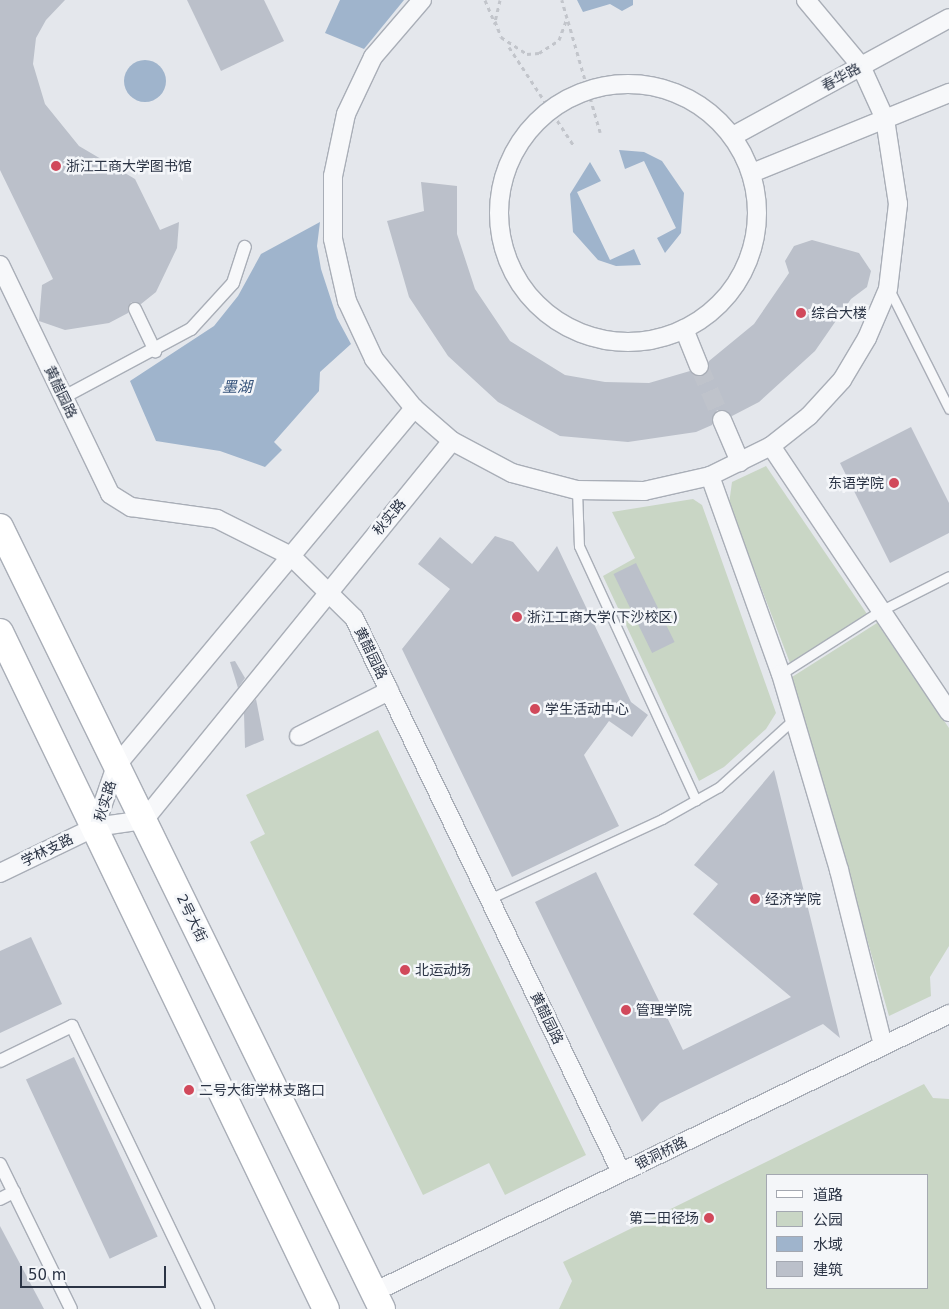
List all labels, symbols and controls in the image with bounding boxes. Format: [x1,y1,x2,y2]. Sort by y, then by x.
street label: 春华路 [819,59,863,95]
place label: 浙江工商大学图书馆 [66,158,192,174]
marker: 浙江工商大学图书馆 [50,160,62,172]
place label: 综合大楼 [811,305,867,321]
marker: 综合大楼 [795,307,807,319]
street label: 黄醋园路 [41,363,81,421]
water label: 墨湖 [222,379,252,397]
place label: 东语学院 [828,475,884,491]
marker: 东语学院 [888,477,900,489]
street label: 秋实路 [369,496,409,538]
place label: 浙江工商大学(下沙校区) [527,609,678,625]
marker: 浙江工商大学(下沙校区) [511,611,523,623]
street label: 黄醋园路 [351,624,391,682]
place label: 学生活动中心 [545,701,629,717]
marker: 学生活动中心 [529,703,541,715]
street label: 秋实路 [91,778,119,824]
street label: 学林支路 [18,830,76,870]
street label: 2号大街 [173,891,211,945]
place label: 经济学院 [765,891,821,907]
marker: 经济学院 [749,893,761,905]
place label: 北运动场 [415,962,471,978]
marker: 北运动场 [399,964,411,976]
street label: 黄醋园路 [527,989,567,1047]
place label: 管理学院 [636,1002,692,1018]
marker: 管理学院 [620,1004,632,1016]
place label: 二号大街学林支路口 [199,1082,325,1098]
marker: 二号大街学林支路口 [183,1084,195,1096]
street label: 银洞桥路 [632,1133,690,1173]
legend [766,1174,929,1289]
text: 道路 [813,1186,843,1204]
place label: 第二田径场 [629,1210,699,1226]
text: 公园 [813,1211,843,1229]
marker: 第二田径场 [703,1212,715,1224]
text: 水域 [813,1236,843,1254]
scale bar [22,1256,169,1288]
text: 建筑 [813,1261,843,1279]
text: 50 m [28,1266,66,1284]

